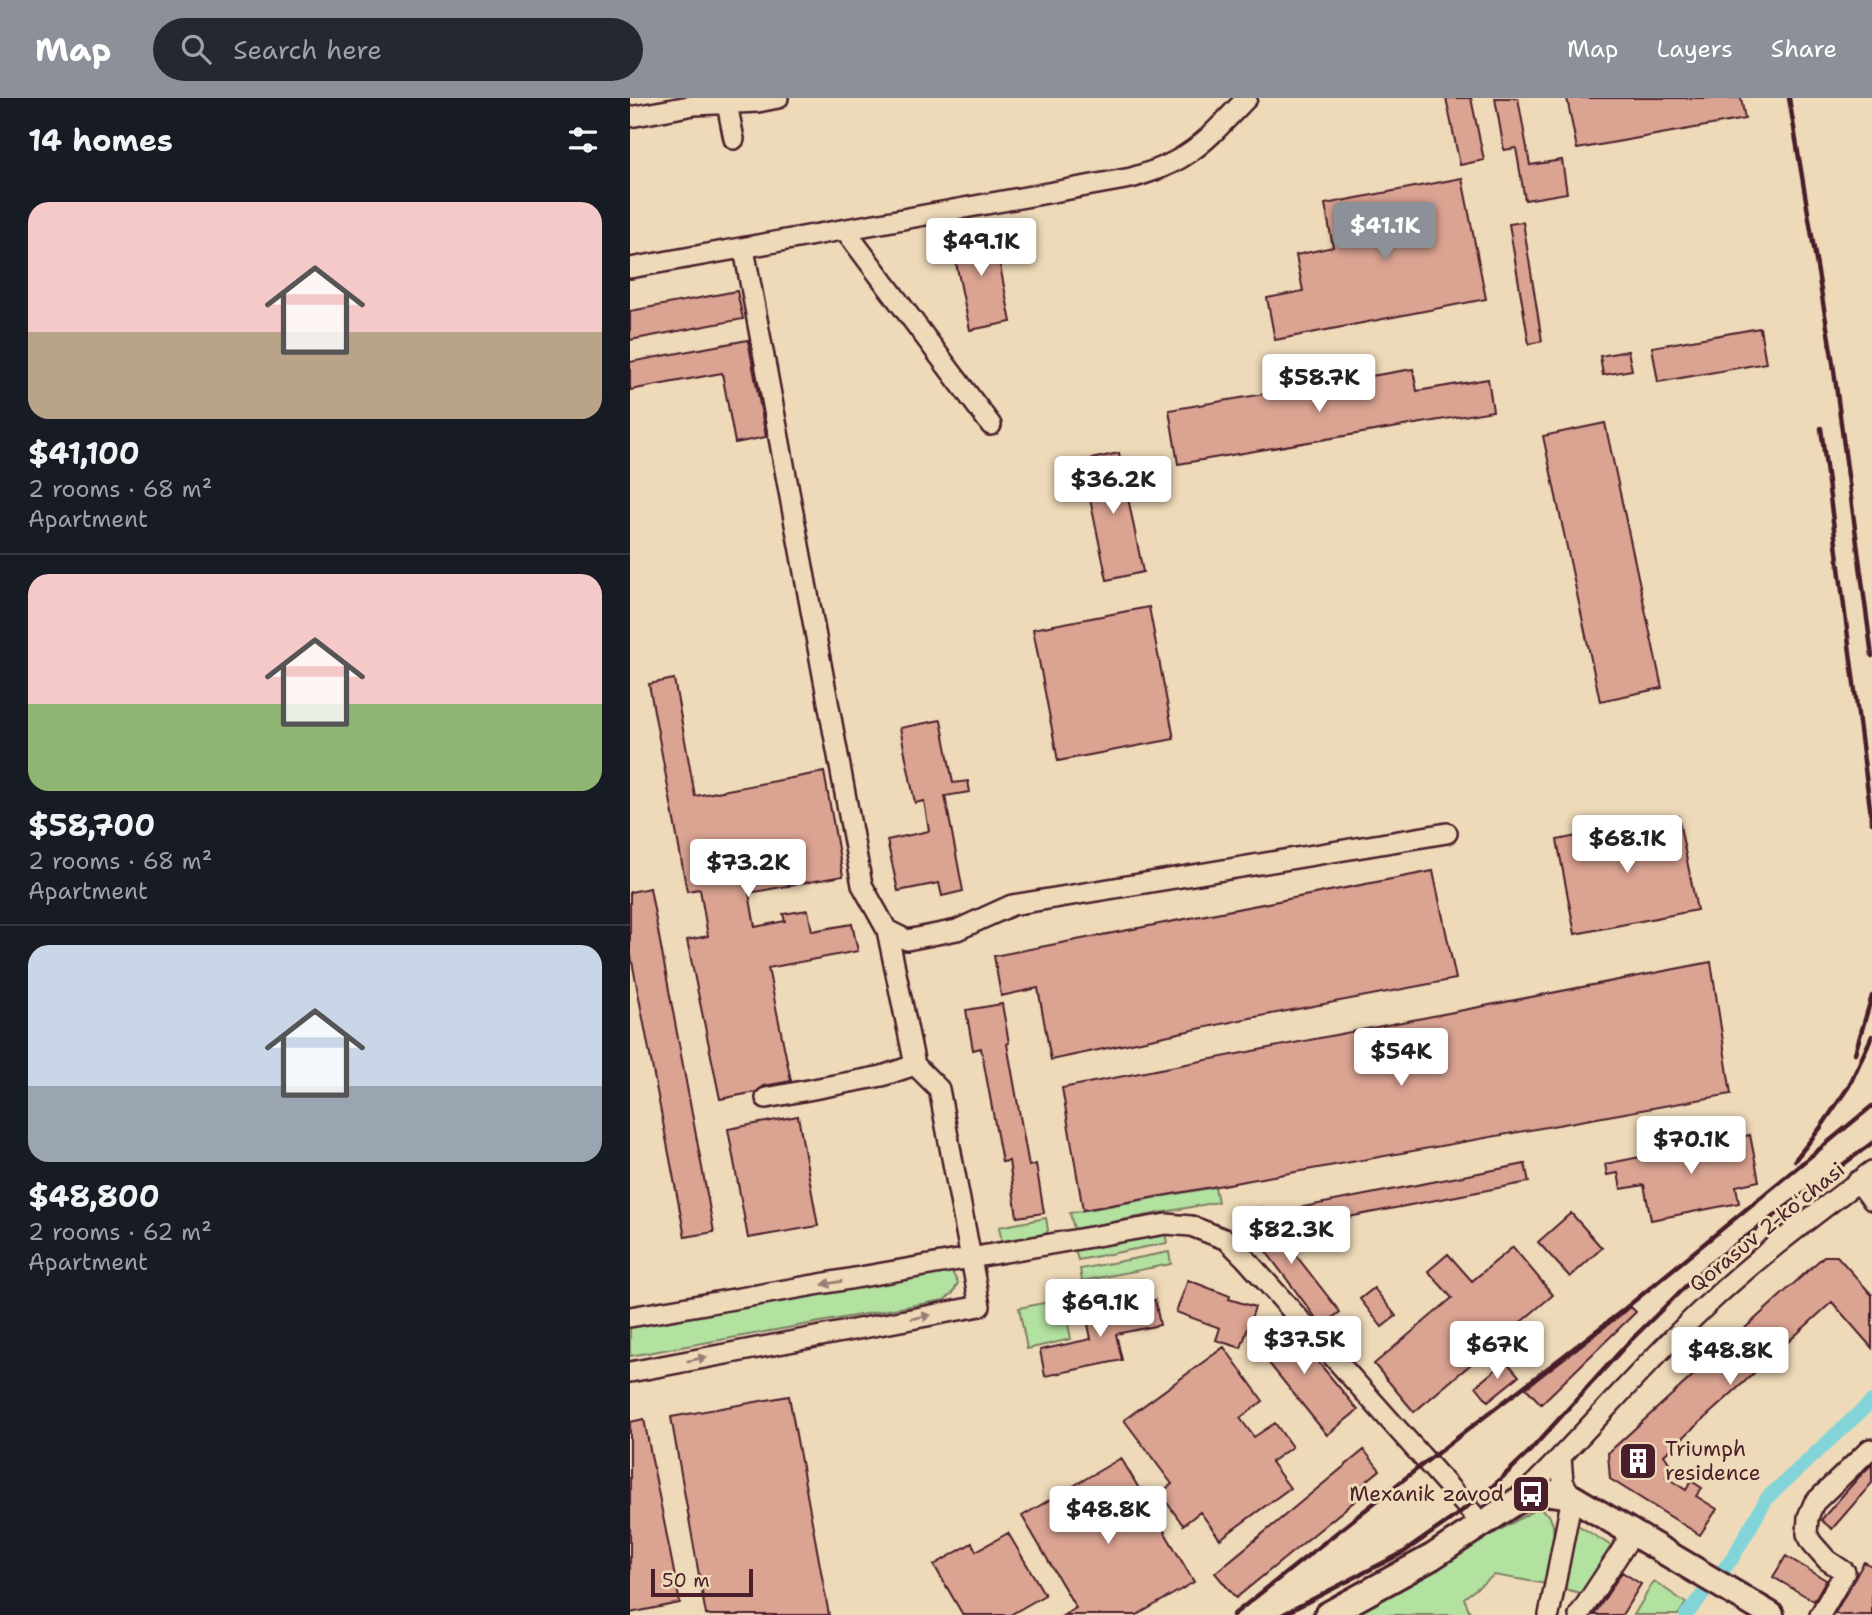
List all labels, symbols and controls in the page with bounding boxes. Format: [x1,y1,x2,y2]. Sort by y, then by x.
search box [153,18,643,81]
text: Map [35,27,111,72]
icon: search [177,30,215,68]
text: Search here [233,32,382,67]
text: Map [1567,33,1618,65]
text: Layers [1656,33,1733,65]
text: Share [1771,33,1837,65]
text: 14 homes [28,120,173,161]
icon: filters [564,121,602,159]
pin: $41.1K [1328,202,1442,262]
text: $41.1K [1350,210,1420,240]
pin: $49.1K [924,218,1038,278]
text: $49.1K [942,226,1020,256]
icon: home [252,247,378,373]
pin: $58.7K [1262,354,1376,414]
text: $58.7K [1278,362,1360,392]
text: $41,100 [28,433,140,474]
pin: $36.2K [1056,456,1170,516]
text: $36.2K [1070,464,1156,494]
text: 2 rooms · 68 m² [28,474,212,504]
text: Apartment [28,504,148,534]
icon: home [252,619,378,745]
text: $58,700 [28,805,155,846]
pin: $68.1K [1570,816,1684,875]
text: $68.1K [1588,823,1666,853]
pin: $73.2K [691,840,805,899]
text: 2 rooms · 68 m² [28,846,212,876]
text: $73.2K [706,847,790,877]
text: Apartment [28,876,148,906]
icon: home [252,990,378,1116]
pin: $54K [1360,1028,1442,1088]
text: $54K [1370,1036,1432,1066]
pin: $70.1K [1634,1116,1748,1176]
text: $70.1K [1653,1124,1729,1154]
street label: Qorasuv 2-koʻchasi [1684,1156,1850,1298]
text: $48,800 [28,1176,160,1217]
pin: $82.3K [1234,1206,1348,1266]
text: $82.3K [1248,1214,1334,1244]
text: 2 rooms · 62 m² [28,1217,212,1247]
text: Apartment [28,1247,148,1277]
one-way arrow [821,1278,843,1289]
pin: $69.1K [1043,1280,1157,1339]
text: $69.1K [1061,1287,1139,1317]
one-way arrow [910,1312,932,1323]
pin: $37.5K [1247,1316,1361,1376]
pin: $67K [1456,1322,1538,1381]
text: $37.5K [1263,1324,1345,1354]
pin: $48.8K [1673,1328,1787,1387]
text: $67K [1466,1329,1528,1359]
text: $48.8K [1688,1335,1773,1365]
one-way arrow [686,1353,708,1364]
place label: Triumph residence [1665,1435,1761,1487]
building icon: Triumph residence [1617,1440,1659,1482]
bus stop icon: Mexanik zavod [1510,1473,1552,1515]
place label: Mexanik zavod [1349,1480,1504,1508]
pin: $48.8K [1051,1486,1165,1546]
text: $48.8K [1066,1494,1151,1524]
scale bar [651,1566,752,1598]
text: 50 m [662,1568,710,1593]

